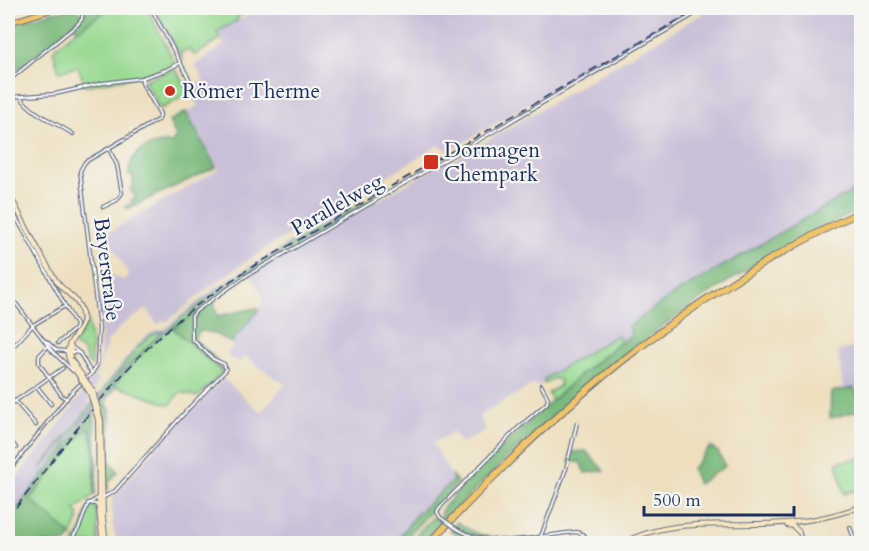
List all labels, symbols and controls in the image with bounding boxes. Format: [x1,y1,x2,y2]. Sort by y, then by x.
place label: Römer Therme [182,77,320,106]
marker: Römer Therme [163,84,177,98]
place label: Dormagen Chempark [444,136,540,189]
marker: Dormagen Chempark [422,153,440,171]
street label: Parallelweg [286,167,389,243]
street label: Bayerstraße [86,216,128,322]
scale bar [644,479,794,517]
text: 500 m [653,488,701,513]

